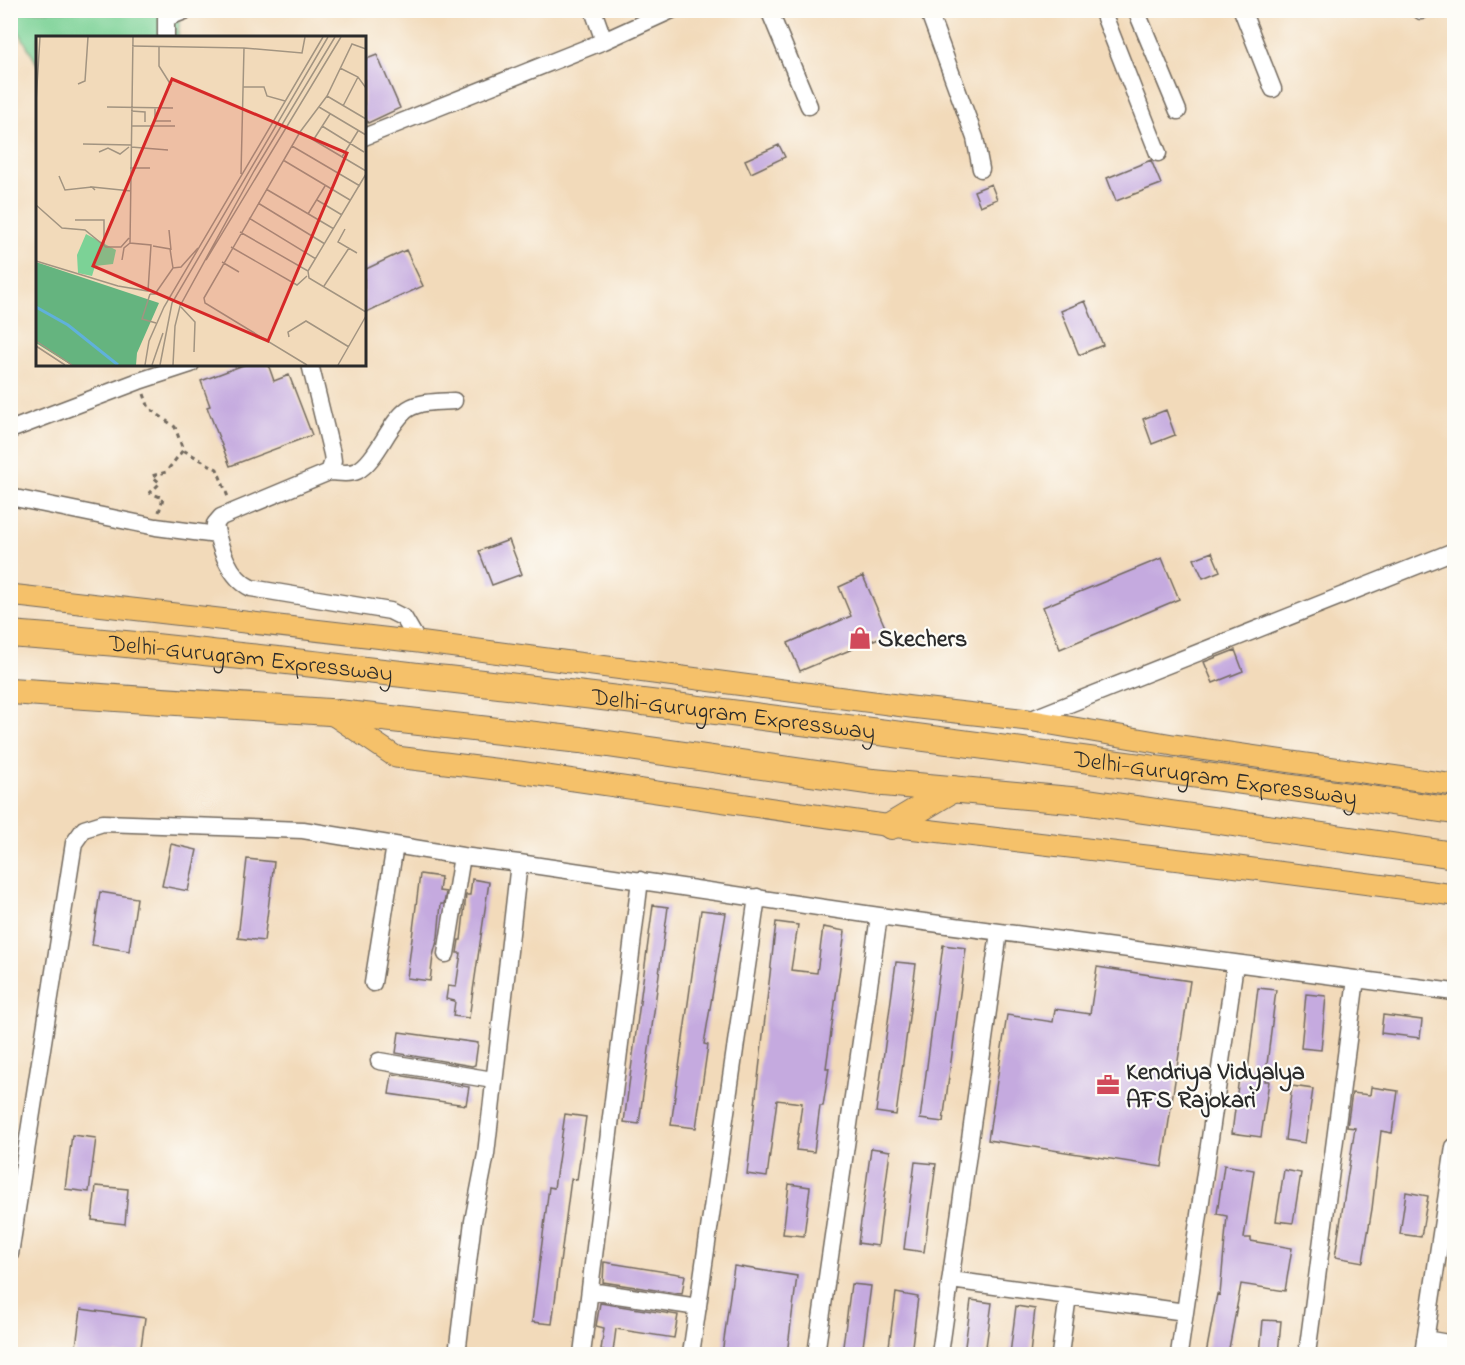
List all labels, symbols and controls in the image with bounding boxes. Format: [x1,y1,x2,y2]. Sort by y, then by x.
inset map [36,36,366,366]
place label: Skechers [878,623,967,658]
shop icon: Skechers [847,625,873,651]
street label: Delhi-Gurugram Expressway [106,627,395,694]
street label: Delhi-Gurugram Expressway [588,681,877,752]
street label: Delhi-Gurugram Expressway [1070,743,1359,818]
place label: Kendriya Vidyalya AFS Rajokari [1126,1056,1305,1119]
office icon: Kendriya Vidyalya AFS Rajokari [1095,1072,1121,1098]

